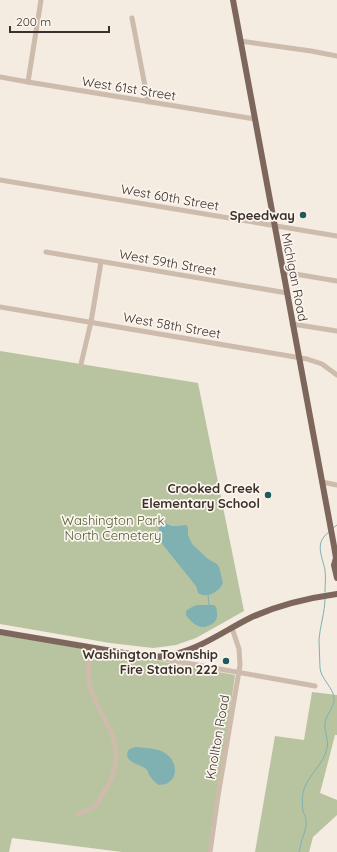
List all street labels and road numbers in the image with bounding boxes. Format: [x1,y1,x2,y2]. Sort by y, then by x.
street label: West 61st Street [81,73,177,103]
street label: West 60th Street [120,180,220,214]
street label: Michigan Road [279,231,311,323]
street label: West 59th Street [118,246,218,278]
street label: West 58th Street [122,309,222,341]
street label: Knollton Road [202,694,232,780]

